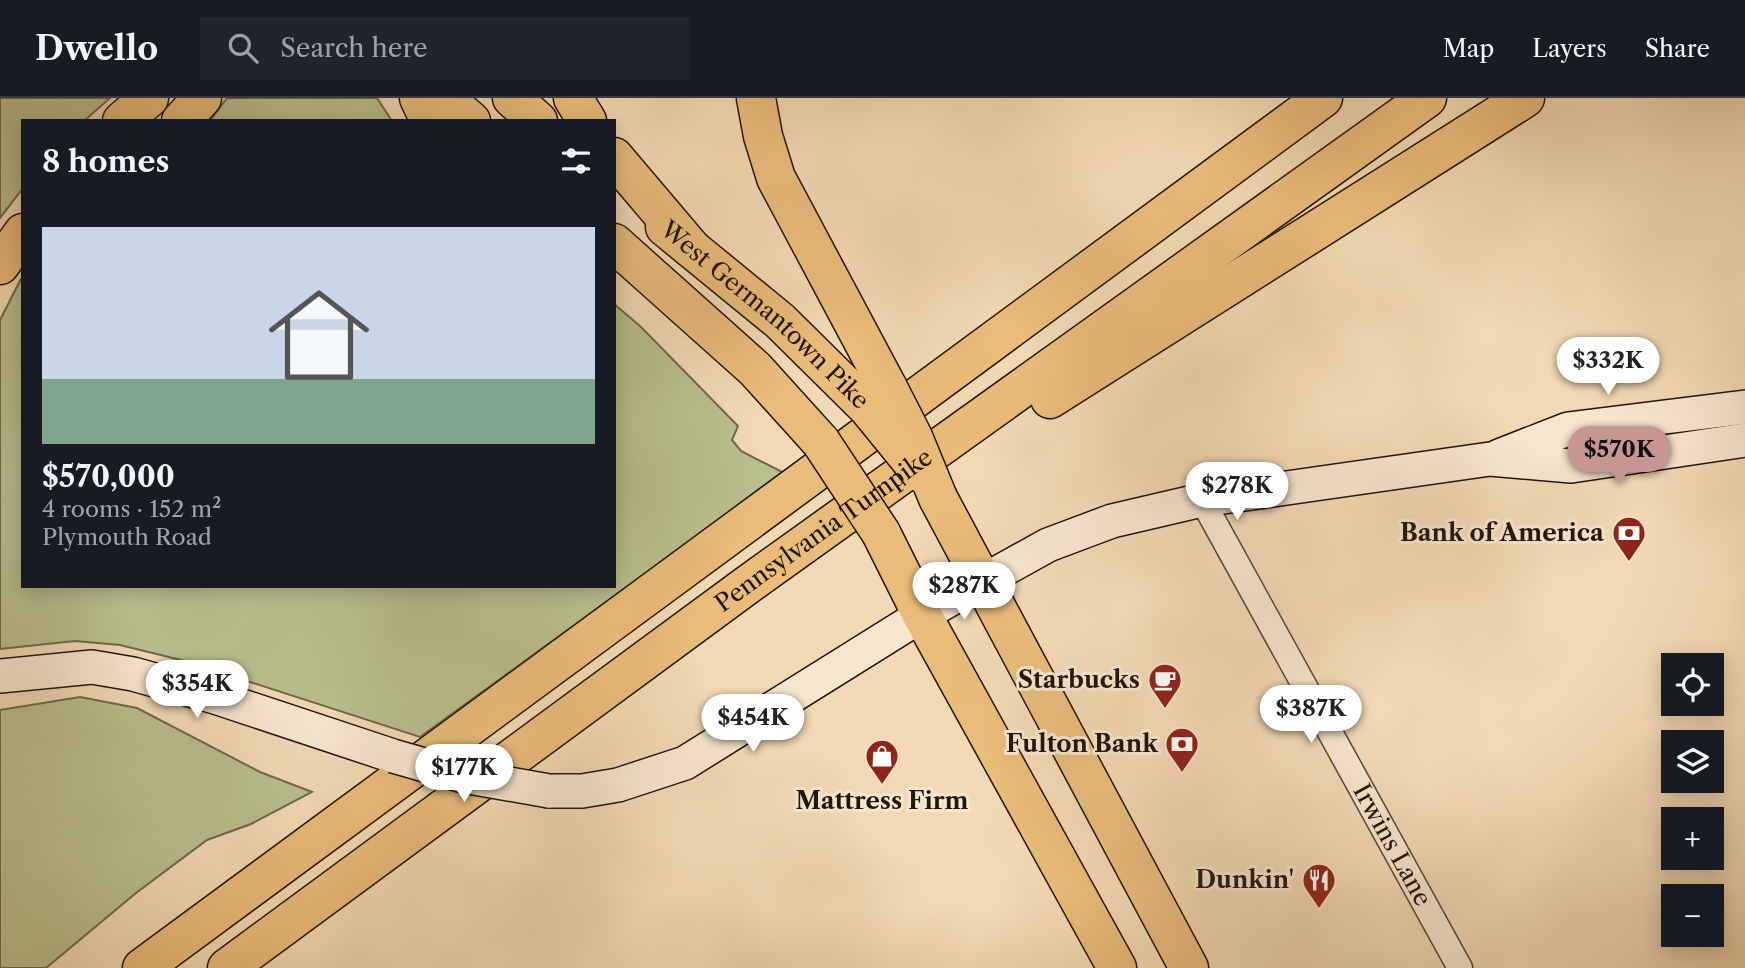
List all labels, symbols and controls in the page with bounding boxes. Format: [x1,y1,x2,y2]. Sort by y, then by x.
search box [200,17,690,80]
text: Dwello [35,28,158,69]
icon: search [224,29,262,67]
text: Search here [280,32,428,64]
text: Map [1443,34,1494,63]
text: Layers [1532,34,1607,63]
text: Share [1645,34,1710,63]
icon: filters [557,142,595,180]
text: 8 homes [42,143,169,180]
street label: West Germantown Pike [654,214,875,415]
icon: home [256,272,382,398]
pin: $332K [1559,338,1657,397]
text: $332K [1573,346,1643,374]
pin: $570K [1570,426,1668,486]
text: $570K [1584,435,1654,463]
street label: Pennsylvania Turnpike [709,442,938,618]
text: $570,000 [42,458,175,495]
pin: $278K [1188,462,1286,522]
text: $278K [1202,471,1272,499]
text: 4 rooms · 152 m² [42,495,222,523]
bank icon: Bank of America [1610,514,1648,563]
place label: Bank of America [1400,518,1605,547]
text: Plymouth Road [42,523,212,551]
pin: $287K [915,562,1013,622]
text: $287K [929,571,999,599]
map controls [1661,653,1724,947]
button: locate [1661,653,1724,716]
pin: $354K [148,660,246,720]
cafe icon: Starbucks [1146,661,1184,710]
place label: Starbucks [1018,665,1140,694]
text: $354K [162,669,232,697]
pin: $387K [1262,686,1360,745]
pin: $454K [704,694,802,754]
text: $387K [1276,694,1346,722]
text: $454K [717,703,789,731]
bank icon: Fulton Bank [1163,725,1201,774]
place label: Fulton Bank [1006,729,1159,758]
button: layers [1661,730,1724,793]
shop icon: Mattress Firm [863,737,901,786]
pin: $177K [415,744,513,804]
text: $177K [431,753,497,781]
street label: Irwins Lane [1347,779,1438,911]
place label: Mattress Firm [795,786,969,815]
button: + [1661,807,1724,870]
restaurant icon: Dunkin' [1300,861,1338,910]
place label: Dunkin' [1195,865,1294,894]
button: − [1661,884,1724,947]

